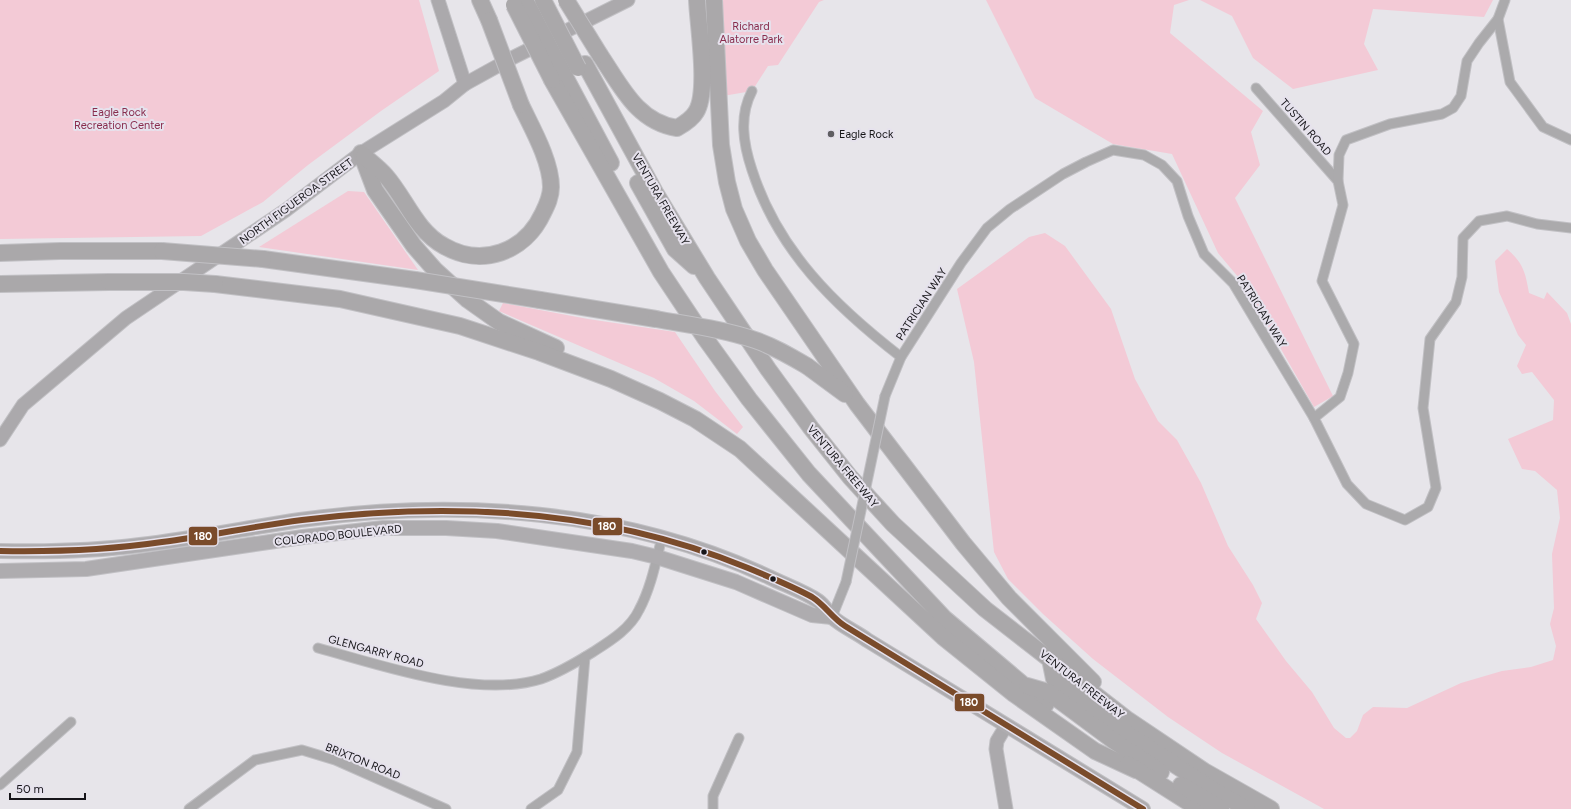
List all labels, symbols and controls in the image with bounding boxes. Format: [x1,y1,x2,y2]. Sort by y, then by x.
park label: Richard Alatorre Park [719,20,783,46]
street label: TUSTIN ROAD [1277,96,1334,159]
park label: Eagle Rock Recreation Center [74,106,164,132]
place label: Eagle Rock [839,128,894,141]
marker: Eagle Rock [826,129,836,139]
street label: VENTURA FREEWAY [629,151,692,248]
street label: NORTH FIGUEROA STREET [237,156,356,247]
street label: PATRICIAN WAY [893,265,950,343]
street label: PATRICIAN WAY [1234,272,1289,350]
street label: VENTURA FREEWAY [804,422,881,510]
line badge: 180 [592,517,623,536]
text: 180 [598,520,616,533]
street label: COLORADO BOULEVARD [274,522,403,549]
line badge: 180 [188,526,218,546]
text: 180 [194,530,212,543]
unlabelled marker [699,547,709,557]
unlabelled marker [768,574,778,584]
street label: GLENGARRY ROAD [327,632,425,671]
street label: VENTURA FREEWAY [1037,647,1127,722]
line badge: 180 [954,693,985,712]
text: 180 [960,696,978,709]
street label: BRIXTON ROAD [323,741,403,783]
scale bar [10,775,85,801]
text: 50 m [16,782,44,796]

